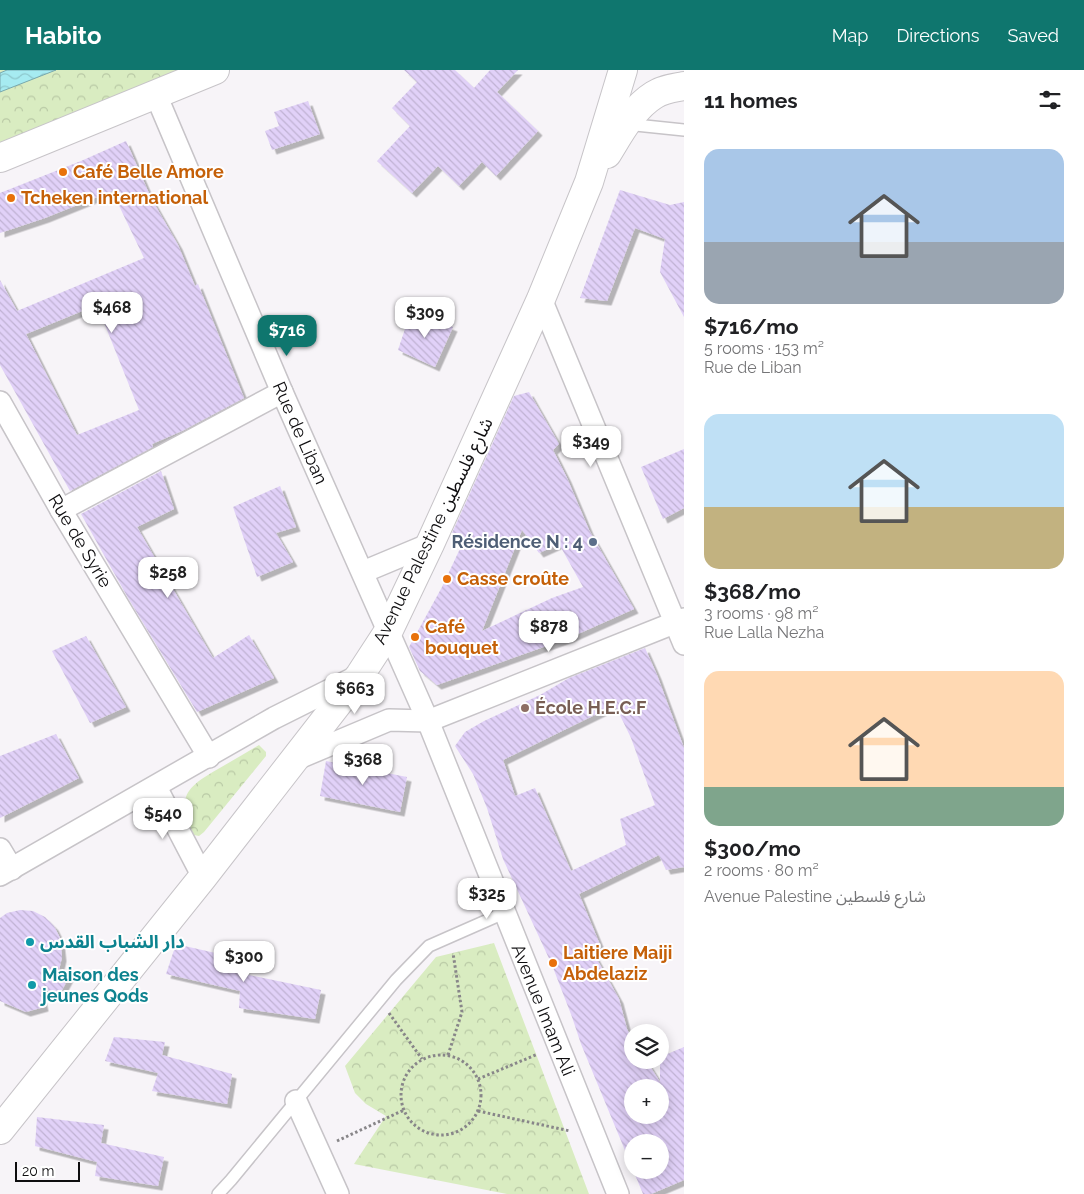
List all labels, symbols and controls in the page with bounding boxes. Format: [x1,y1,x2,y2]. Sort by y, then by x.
text: Habito [25,21,101,50]
text: Map [832,25,868,46]
text: Directions [896,25,980,46]
text: Saved [1008,25,1059,46]
icon: filters [1036,86,1064,114]
text: 11 homes [704,88,798,113]
place label: Café Belle Amore [73,161,224,182]
marker: Café Belle Amore [57,166,69,178]
icon: home [839,181,929,271]
place label: Tcheken international [21,187,208,208]
marker: Tcheken international [5,192,17,204]
pin: $468 [82,292,142,334]
pin: $309 [395,296,455,339]
text: $468 [93,298,131,317]
text: $309 [406,303,444,322]
pin: $716 [257,314,317,357]
text: $716/mo [704,314,798,339]
text: $716 [269,321,305,340]
text: 5 rooms · 153 m² [704,339,824,358]
text: Rue de Liban [704,358,801,377]
street label: Rue de Liban [269,378,332,487]
street label: Avenue Palestine شارع فلسطين [368,414,500,649]
pin: $349 [561,426,621,468]
text: $349 [572,432,610,451]
icon: home [839,446,929,536]
street label: Rue de Syrie [44,490,117,592]
place label: Résidence N : 4 [452,531,583,552]
marker: Résidence N : 4 [587,536,599,548]
pin: $258 [138,556,198,599]
text: $258 [149,563,187,582]
place label: Casse croûte [457,568,569,589]
marker: Casse croûte [441,573,453,585]
text: $368/mo [704,579,801,604]
text: 3 rooms · 98 m² [704,604,819,623]
pin: $878 [519,610,579,653]
place label: Café bouquet [425,616,499,658]
text: $878 [530,617,568,636]
text: Rue Lalla Nezha [704,623,824,642]
marker: Café bouquet [409,631,421,643]
pin: $663 [325,672,385,715]
text: $663 [336,679,374,698]
place label: École H.E.C.F [535,697,646,718]
marker: École H.E.C.F [519,702,531,714]
icon: home [839,704,929,794]
pin: $368 [333,744,393,786]
text: $368 [344,750,382,769]
pin: $540 [133,798,193,840]
text: $540 [144,804,182,823]
text: $300/mo [704,836,801,861]
text: 2 rooms · 80 m² [704,861,819,880]
pin: $325 [457,878,517,920]
text: $325 [469,884,505,903]
text: Avenue Palestine شارع فلسطين [704,887,926,906]
place label: دار الشباب القدس [40,931,185,953]
marker: دار الشباب القدس [24,936,36,948]
pin: $300 [214,940,274,983]
street label: Avenue Imam Ali [507,941,579,1079]
place label: Laitiere Maiji Abdelaziz [563,942,672,984]
text: $300 [225,947,263,966]
marker: Laitiere Maiji Abdelaziz [547,957,559,969]
place label: Maison des jeunes Qods [39,964,149,1006]
marker: Maison des jeunes Qods [26,979,38,991]
map controls [624,1024,669,1179]
button: layers [624,1024,669,1069]
button: + [624,1079,669,1124]
button: − [624,1134,669,1179]
scale bar [15,1159,80,1182]
text: 20 m [22,1163,54,1179]

